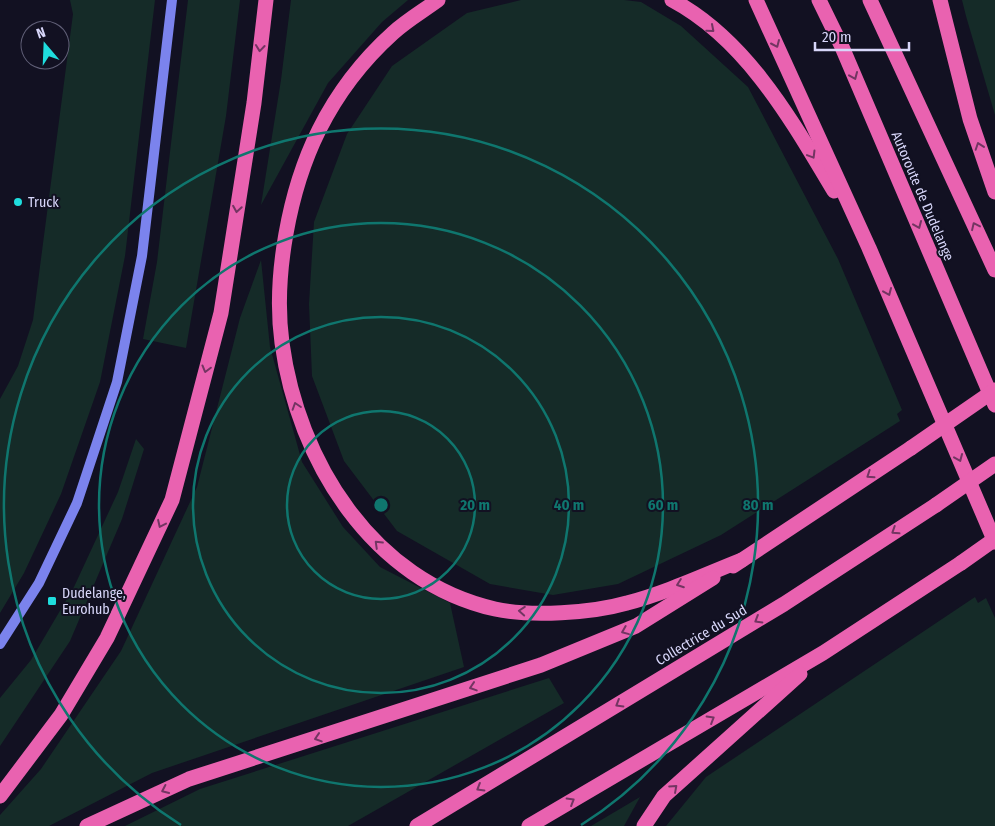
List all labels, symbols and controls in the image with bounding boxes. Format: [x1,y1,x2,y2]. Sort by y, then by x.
north arrow [20,20,70,70]
scale bar [815,20,909,52]
one-way arrow [706,23,715,32]
text: N [34,24,48,43]
text: 20 m [822,28,852,46]
one-way arrow [770,39,781,48]
one-way arrow [255,45,266,53]
one-way arrow [848,71,859,80]
street label: Autoroute de Dudelange [888,129,958,264]
one-way arrow [975,142,985,151]
one-way arrow [806,149,815,158]
place label: Truck [28,194,59,211]
marker: Truck [12,196,24,208]
one-way arrow [233,205,243,214]
one-way arrow [912,220,923,229]
one-way arrow [970,222,981,231]
one-way arrow [882,288,892,296]
one-way arrow [201,364,212,373]
one-way arrow [291,402,301,410]
one-way arrow [952,453,963,462]
one-way arrow [867,469,876,478]
centre of rings [372,496,390,514]
text: 20 m [459,496,490,514]
text: 40 m [554,496,584,514]
text: 60 m [648,496,678,514]
text: 80 m [743,496,773,514]
one-way arrow [156,519,167,528]
one-way arrow [891,525,900,535]
one-way arrow [375,541,384,550]
one-way arrow [676,578,684,588]
place label: Dudelange, Eurohub [62,585,126,618]
marker: Dudelange, Eurohub [46,595,58,607]
street label: Collectrice du Sud [653,602,750,669]
one-way arrow [517,606,525,617]
one-way arrow [755,613,764,623]
one-way arrow [621,624,630,635]
one-way arrow [469,682,478,692]
one-way arrow [616,697,625,707]
one-way arrow [705,715,714,725]
one-way arrow [315,732,323,742]
one-way arrow [477,781,486,791]
one-way arrow [161,784,170,794]
one-way arrow [668,785,677,794]
one-way arrow [565,798,574,808]

